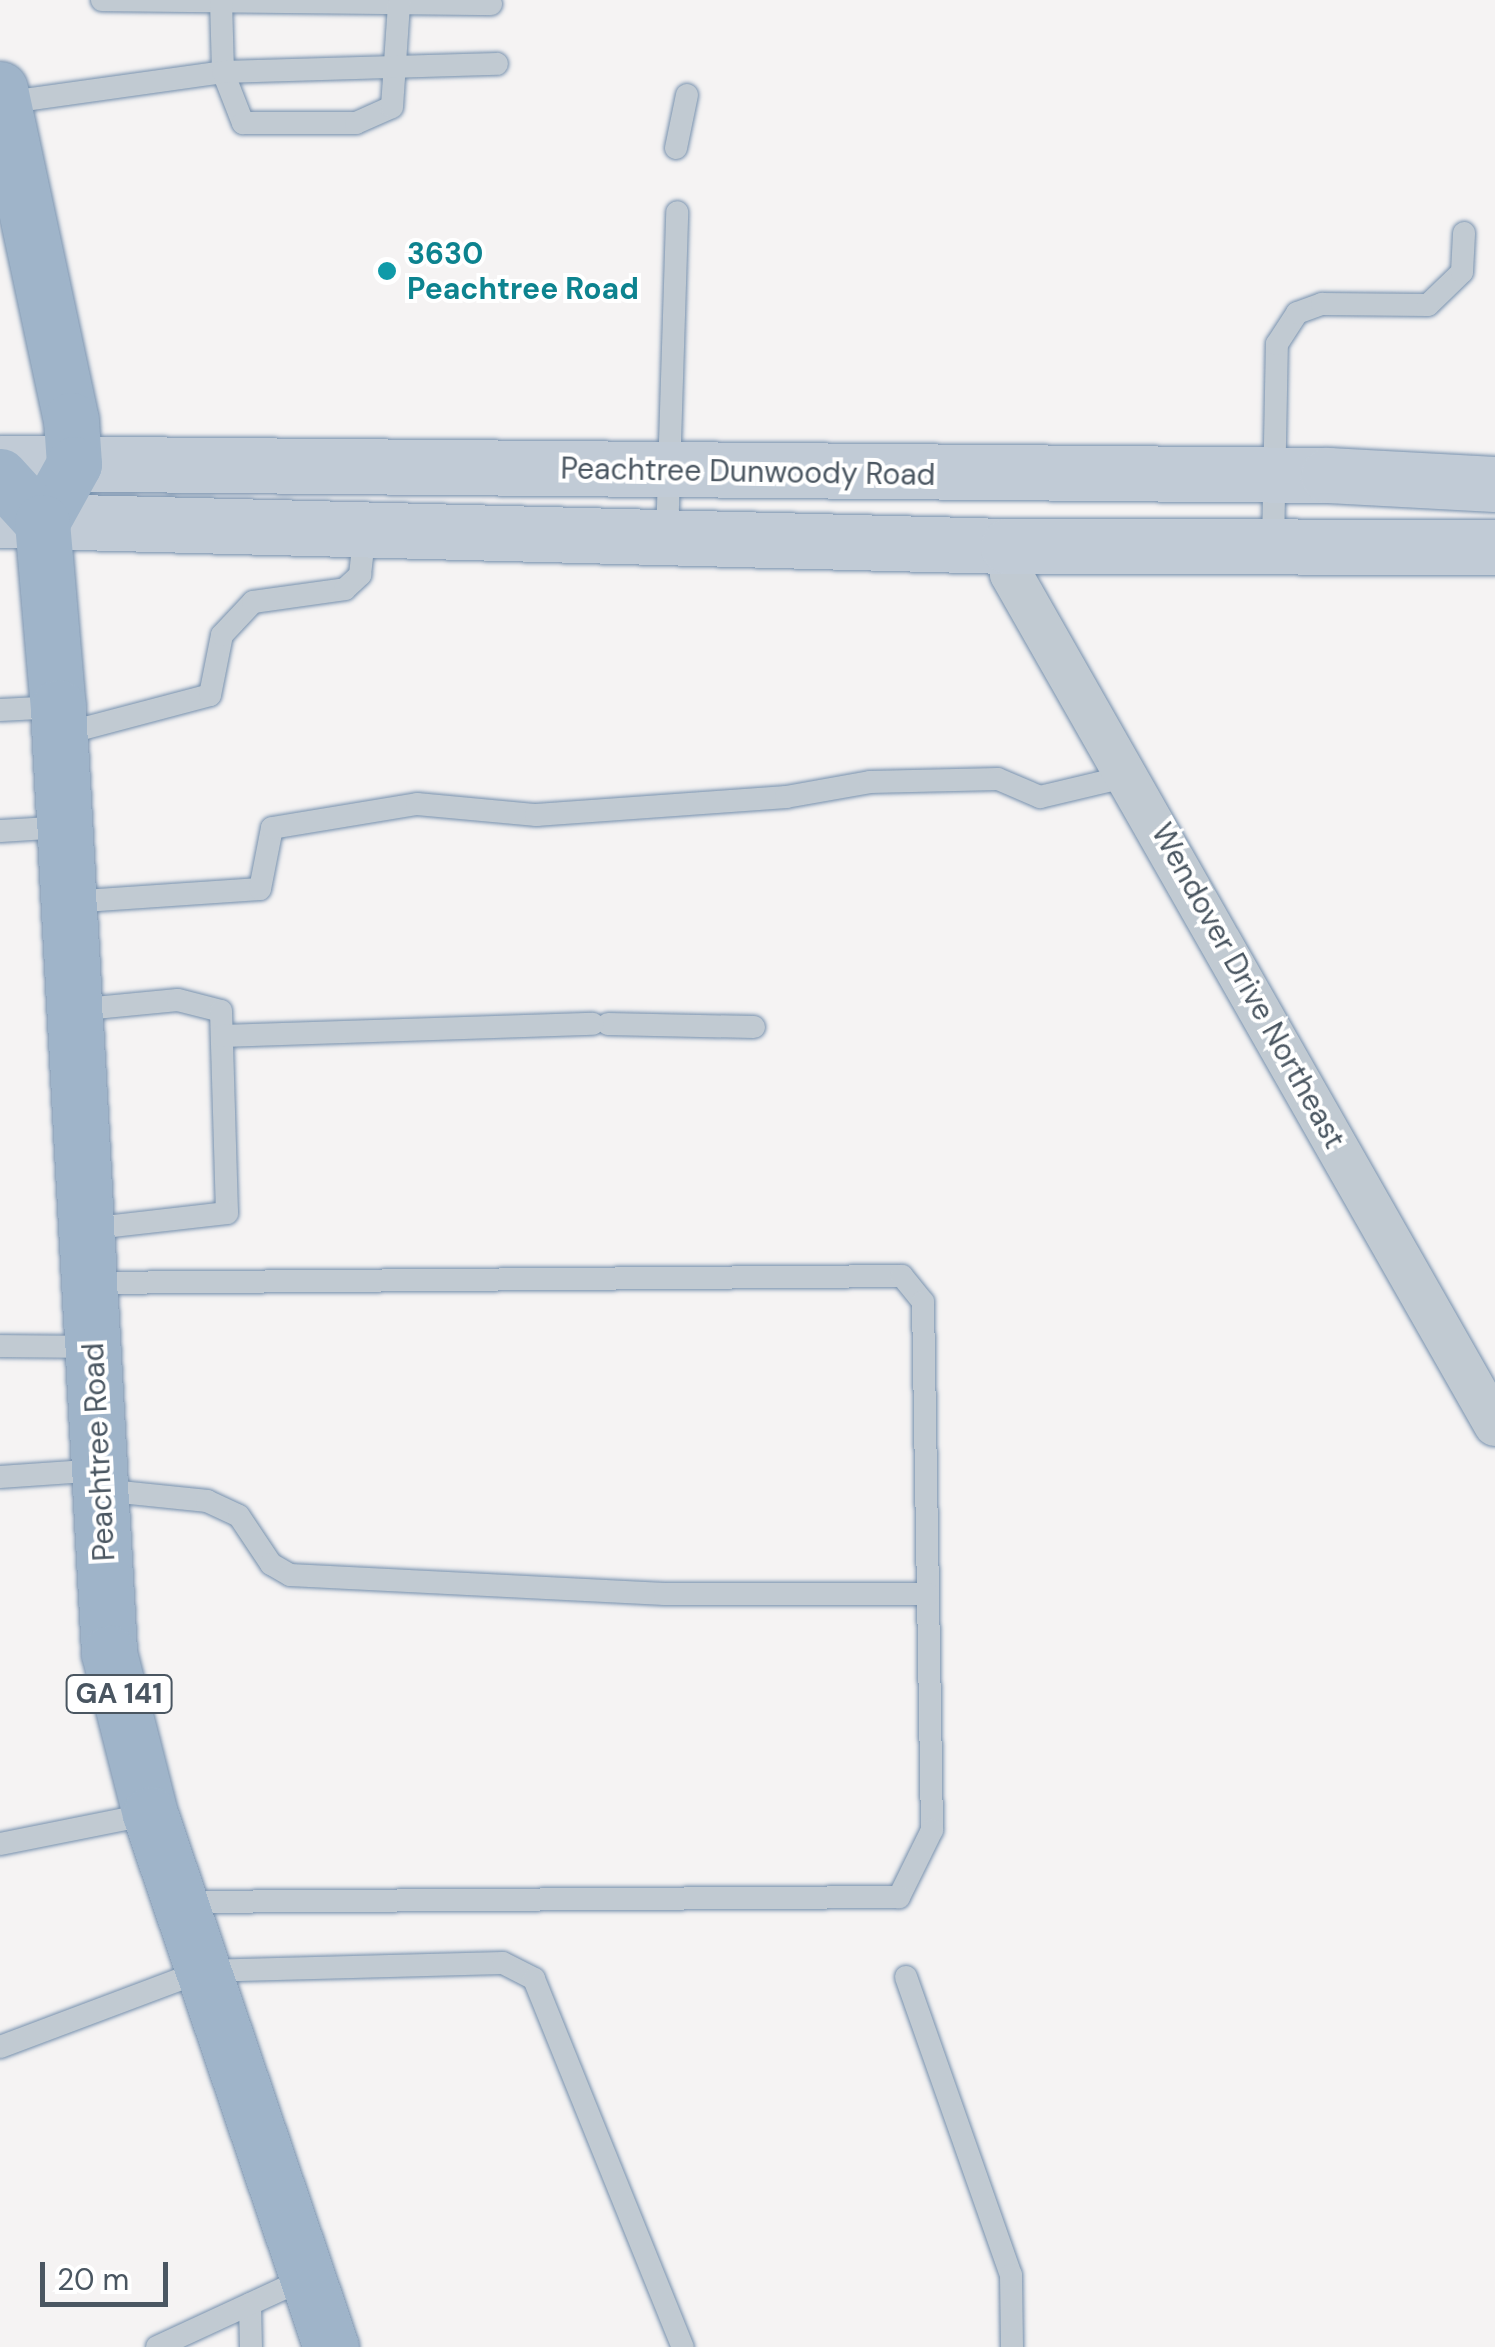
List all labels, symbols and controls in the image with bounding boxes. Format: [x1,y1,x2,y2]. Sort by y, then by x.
place label: 3630 Peachtree Road [407,236,639,306]
marker: 3630 Peachtree Road [376,260,398,282]
street label: Peachtree Dunwoody Road [560,451,936,493]
street label: Wendover Drive Northeast [1144,817,1352,1155]
street label: Peachtree Road [75,1342,123,1562]
road number: GA 141 [64,1671,174,1717]
scale bar [45,2242,172,2304]
text: 20 m [57,2260,129,2299]

